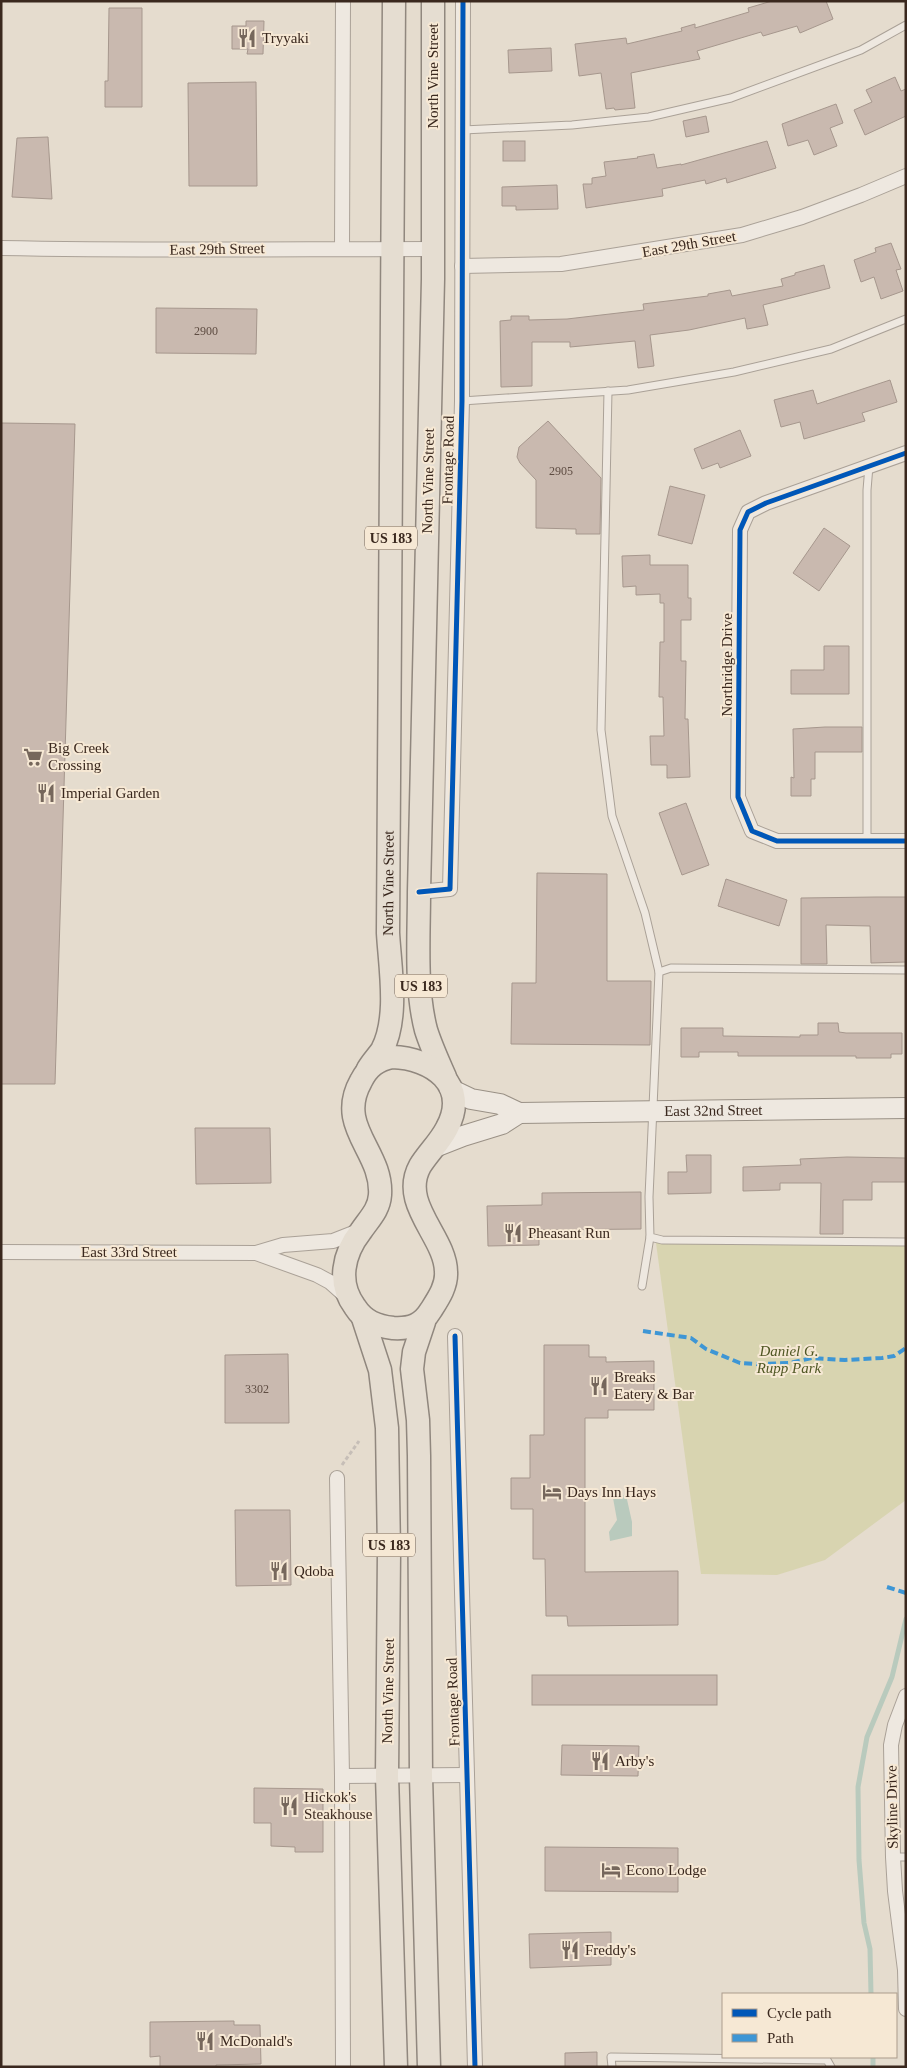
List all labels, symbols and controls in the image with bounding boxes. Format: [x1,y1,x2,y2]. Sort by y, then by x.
street label: North Vine Street [425,22,441,129]
restaurant icon: Tryyaki [236,27,258,49]
place label: Tryyaki [262,30,309,46]
street label: East 29th Street [641,228,738,260]
street label: East 29th Street [169,240,265,258]
house number: 2900 [194,324,218,338]
street label: Frontage Road [439,415,457,505]
street label: North Vine Street [419,427,437,534]
house number: 2905 [549,464,573,478]
road number: US 183 [365,526,417,550]
street label: Northridge Drive [719,613,735,717]
place label: Big Creek Crossing [48,740,110,773]
supermarket icon: Big Creek Crossing [22,746,44,768]
restaurant icon: Imperial Garden [35,782,57,804]
place label: Imperial Garden [61,785,160,801]
street label: North Vine Street [380,830,397,936]
road number: US 183 [395,974,447,998]
street label: East 32nd Street [664,1102,763,1119]
restaurant icon: Pheasant Run [502,1222,524,1244]
place label: Pheasant Run [528,1225,611,1241]
street label: East 33rd Street [81,1244,178,1260]
park label: Daniel G. Rupp Park [756,1343,822,1376]
place label: Breaks Eatery & Bar [614,1369,694,1402]
restaurant icon: Breaks Eatery & Bar [588,1375,610,1397]
house number: 3302 [245,1382,269,1396]
hotel icon: Days Inn Hays [541,1481,563,1503]
place label: Days Inn Hays [567,1484,656,1500]
road number: US 183 [363,1534,415,1556]
restaurant icon: Qdoba [268,1560,290,1582]
place label: Qdoba [294,1563,334,1579]
street label: North Vine Street [379,1637,397,1744]
street label: Frontage Road [443,1657,463,1747]
restaurant icon: Arby's [589,1750,611,1772]
place label: Arby's [615,1753,655,1769]
street label: Skyline Drive [883,1765,901,1849]
place label: Hickok's Steakhouse [304,1789,373,1822]
restaurant icon: Hickok's Steakhouse [278,1795,300,1817]
hotel icon: Econo Lodge [600,1859,622,1881]
place label: Econo Lodge [626,1862,707,1878]
restaurant icon: Freddy's [559,1939,581,1961]
place label: Freddy's [585,1942,636,1958]
legend [722,1993,897,2058]
text: Cycle path [767,2005,832,2021]
restaurant icon: McDonald's [194,2030,216,2052]
text: Path [767,2030,794,2046]
place label: McDonald's [220,2033,293,2049]

